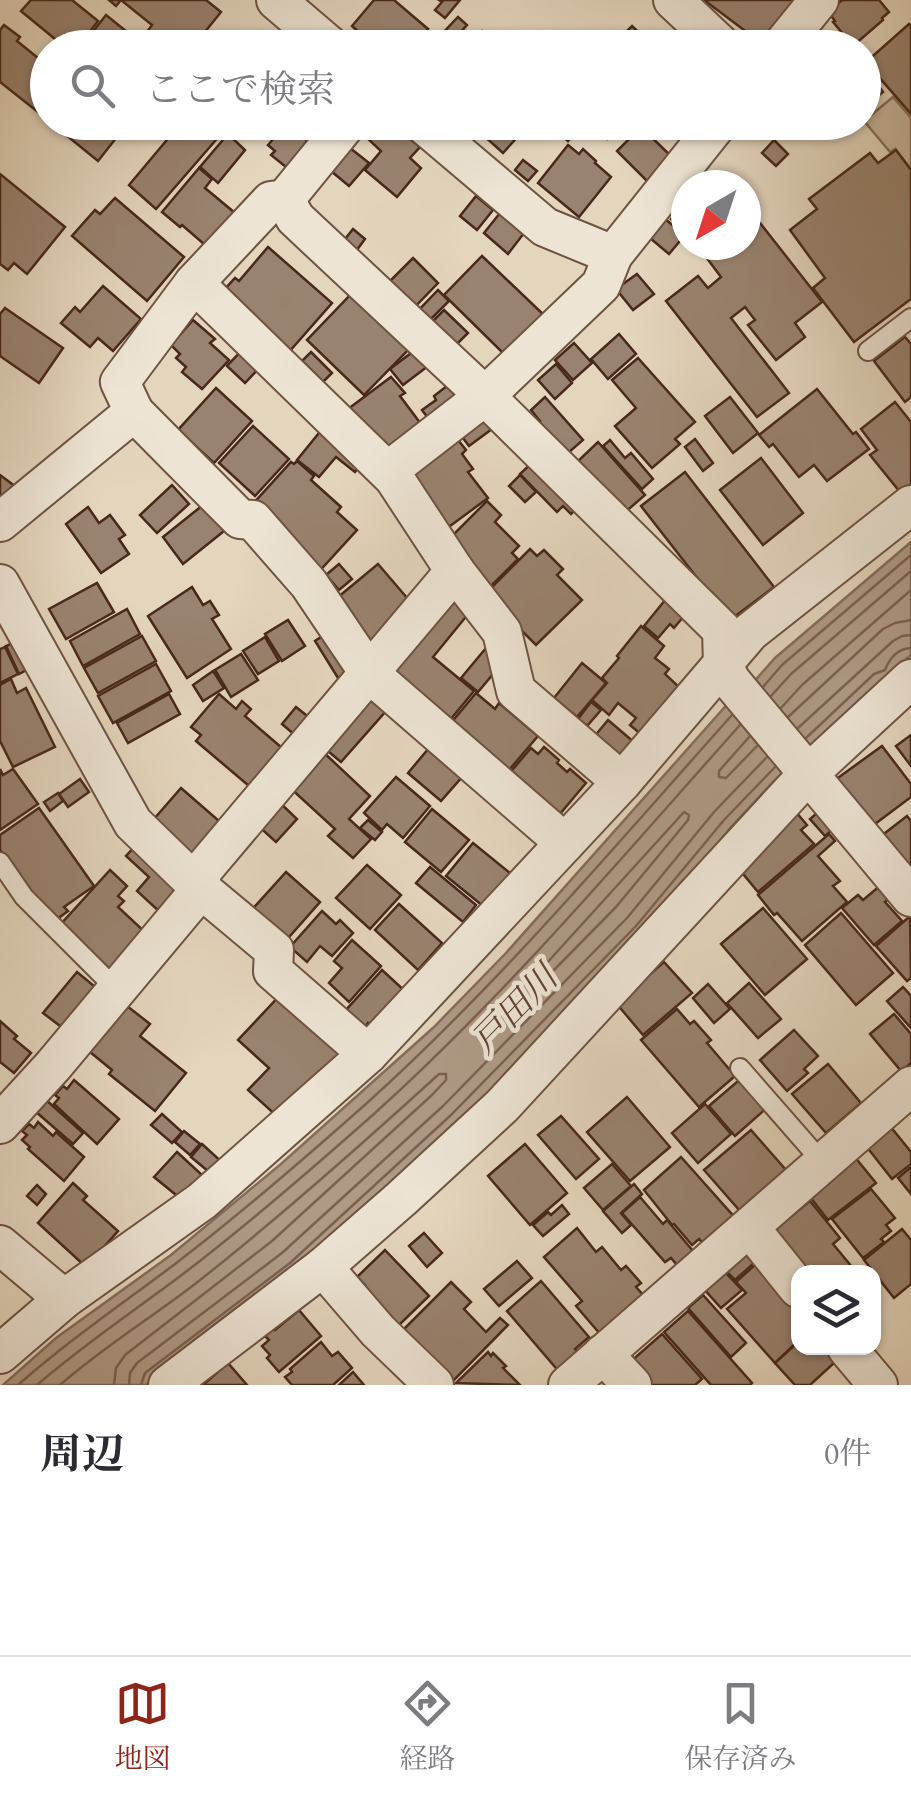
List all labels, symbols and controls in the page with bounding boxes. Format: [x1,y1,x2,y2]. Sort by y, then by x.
search box [30,30,881,140]
icon: search [65,58,120,113]
text: ここで検索 [145,64,335,113]
north arrow [671,170,761,260]
water label: 戸田川 [461,952,569,1062]
map controls [791,1265,881,1355]
button: layers [791,1265,881,1355]
text: 周辺 [40,1426,124,1481]
text: 0件 [824,1432,871,1474]
tab: 地図 [114,1676,171,1776]
tab: 経路 [399,1676,456,1776]
tab: 保存済み [684,1676,797,1776]

